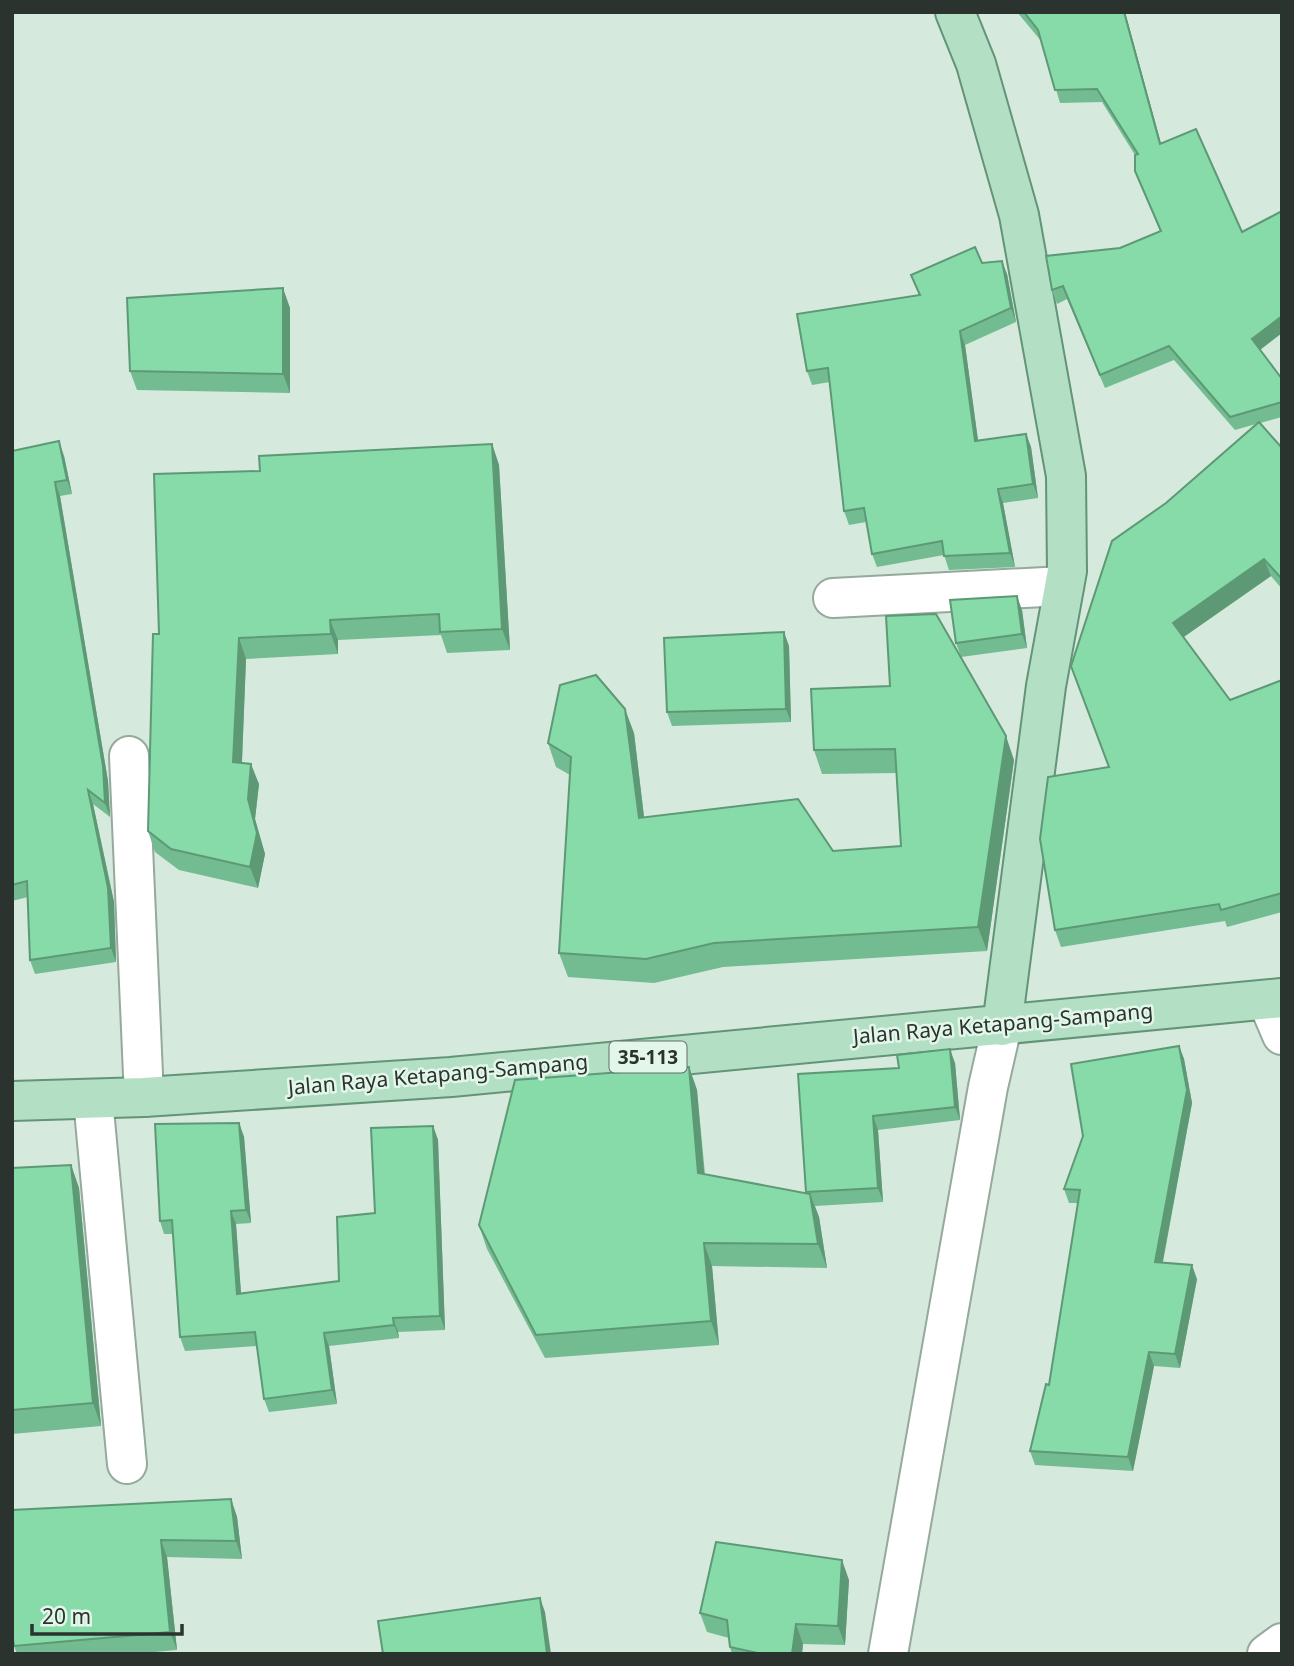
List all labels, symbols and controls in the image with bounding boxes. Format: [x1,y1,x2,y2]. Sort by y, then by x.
street label: Jalan Raya Ketapang-Sampang [850,996,1154,1050]
road number: 35-113 [610,1042,686,1072]
street label: Jalan Raya Ketapang-Sampang [285,1047,589,1101]
scale bar [32,1592,182,1636]
text: 20 m [42,1602,91,1630]

